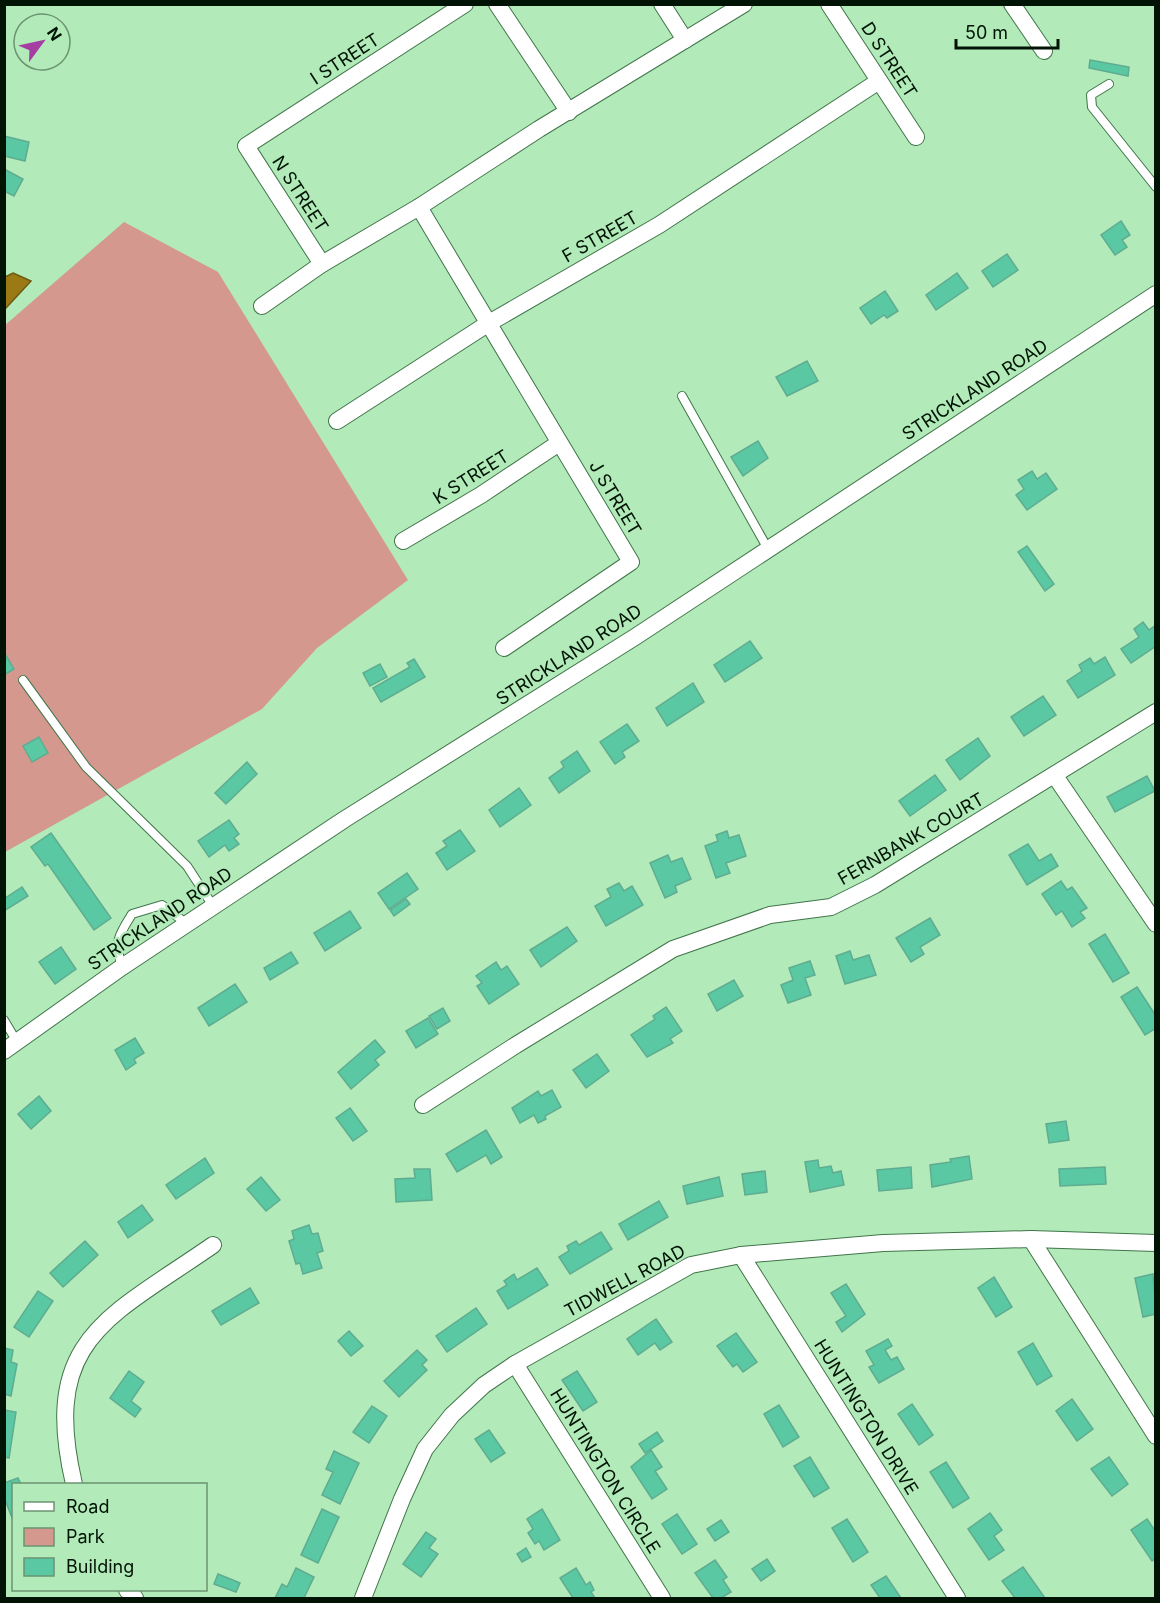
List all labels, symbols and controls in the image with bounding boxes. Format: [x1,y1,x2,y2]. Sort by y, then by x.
north arrow [12,12,72,72]
scale bar [956,12,1058,50]
street label: D STREET [857,18,922,102]
text: 50 m [965,22,1008,43]
text: N [43,23,66,44]
street label: I STREET [306,29,383,89]
street label: N STREET [268,152,333,236]
street label: F STREET [558,207,641,267]
street label: STRICKLAND ROAD [898,335,1051,444]
street label: K STREET [429,445,512,508]
street label: J STREET [585,457,646,539]
street label: STRICKLAND ROAD [492,600,645,709]
street label: FERNBANK COURT [834,788,987,889]
street label: STRICKLAND ROAD [84,863,236,975]
street label: TIDWELL ROAD [561,1240,689,1321]
street label: HUNTINGTON DRIVE [810,1335,923,1498]
street label: HUNTINGTON CIRCLE [546,1384,665,1557]
legend [12,1483,207,1591]
text: Road [66,1496,109,1517]
text: Park [66,1526,105,1547]
text: Building [66,1556,134,1577]

